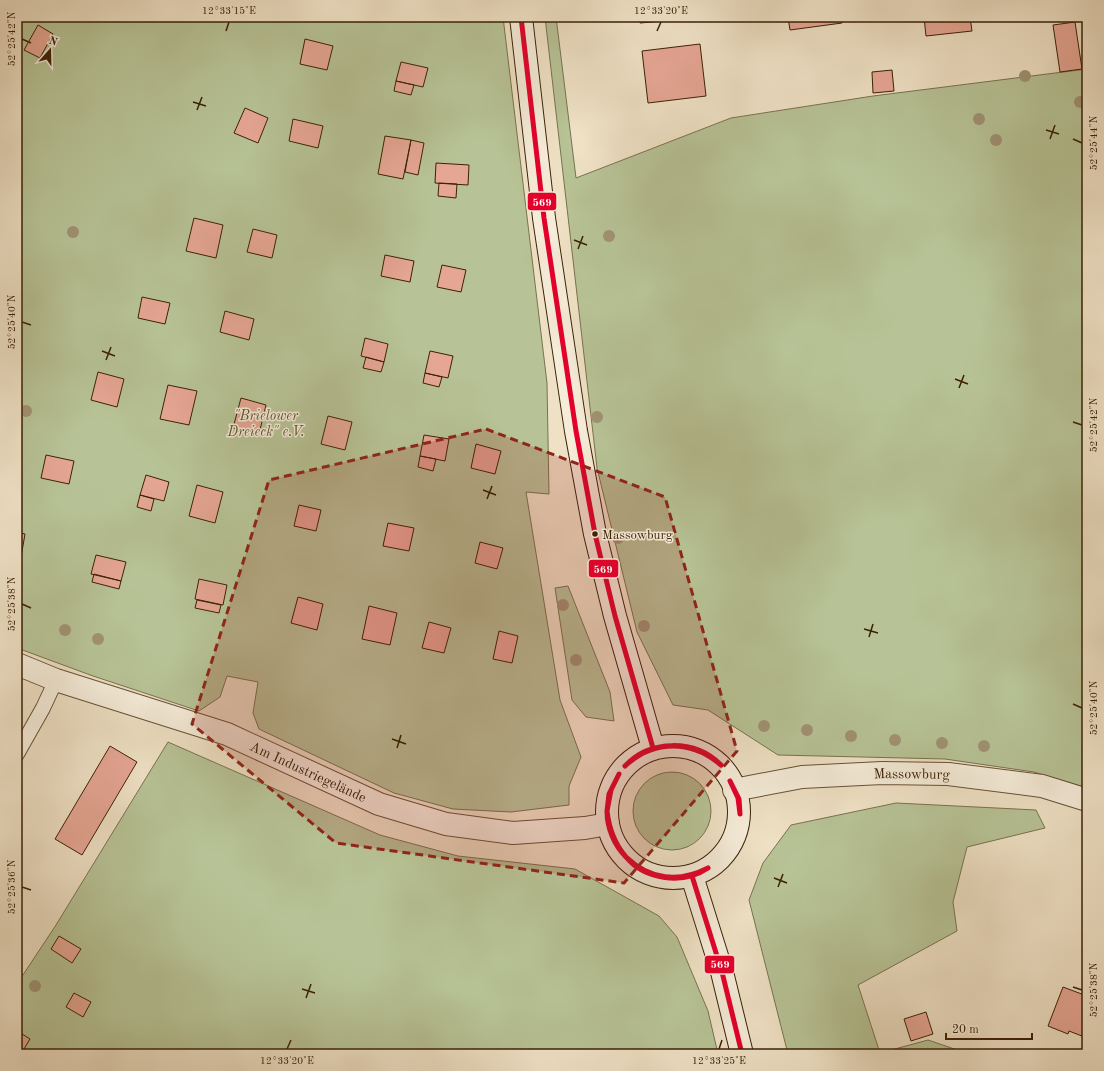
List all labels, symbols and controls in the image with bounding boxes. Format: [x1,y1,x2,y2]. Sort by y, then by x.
text: 12°33'15"E [202,6,256,16]
text: 12°33'20"E [634,6,688,16]
text: 52°25'42"N [7,11,17,66]
north arrow [30,30,70,70]
text: N [47,35,59,49]
text: 52°25'44"N [1089,115,1099,170]
line badge: 569 [527,192,557,211]
text: 569 [532,198,552,209]
text: 52°25'40"N [7,294,17,349]
text: 52°25'42"N [1089,397,1099,452]
park label: "Brielower Dreieck" e.V. [227,409,304,439]
marker: Massowburg [590,529,600,539]
place label: Massowburg [602,529,673,542]
line badge: 569 [588,559,619,578]
text: 569 [593,565,613,576]
text: 52°25'38"N [7,576,17,631]
text: 52°25'40"N [1089,680,1099,735]
street label: Am Industriegelände [247,740,368,805]
street label: Massowburg [873,767,950,782]
text: 52°25'36"N [7,859,17,914]
line badge: 569 [704,955,735,974]
text: 569 [710,960,730,971]
text: 52°25'38"N [1089,962,1099,1017]
scale bar [946,1015,1032,1041]
text: 20 m [952,1024,979,1036]
text: 12°33'20"E [260,1056,314,1066]
text: 12°33'25"E [692,1056,746,1066]

